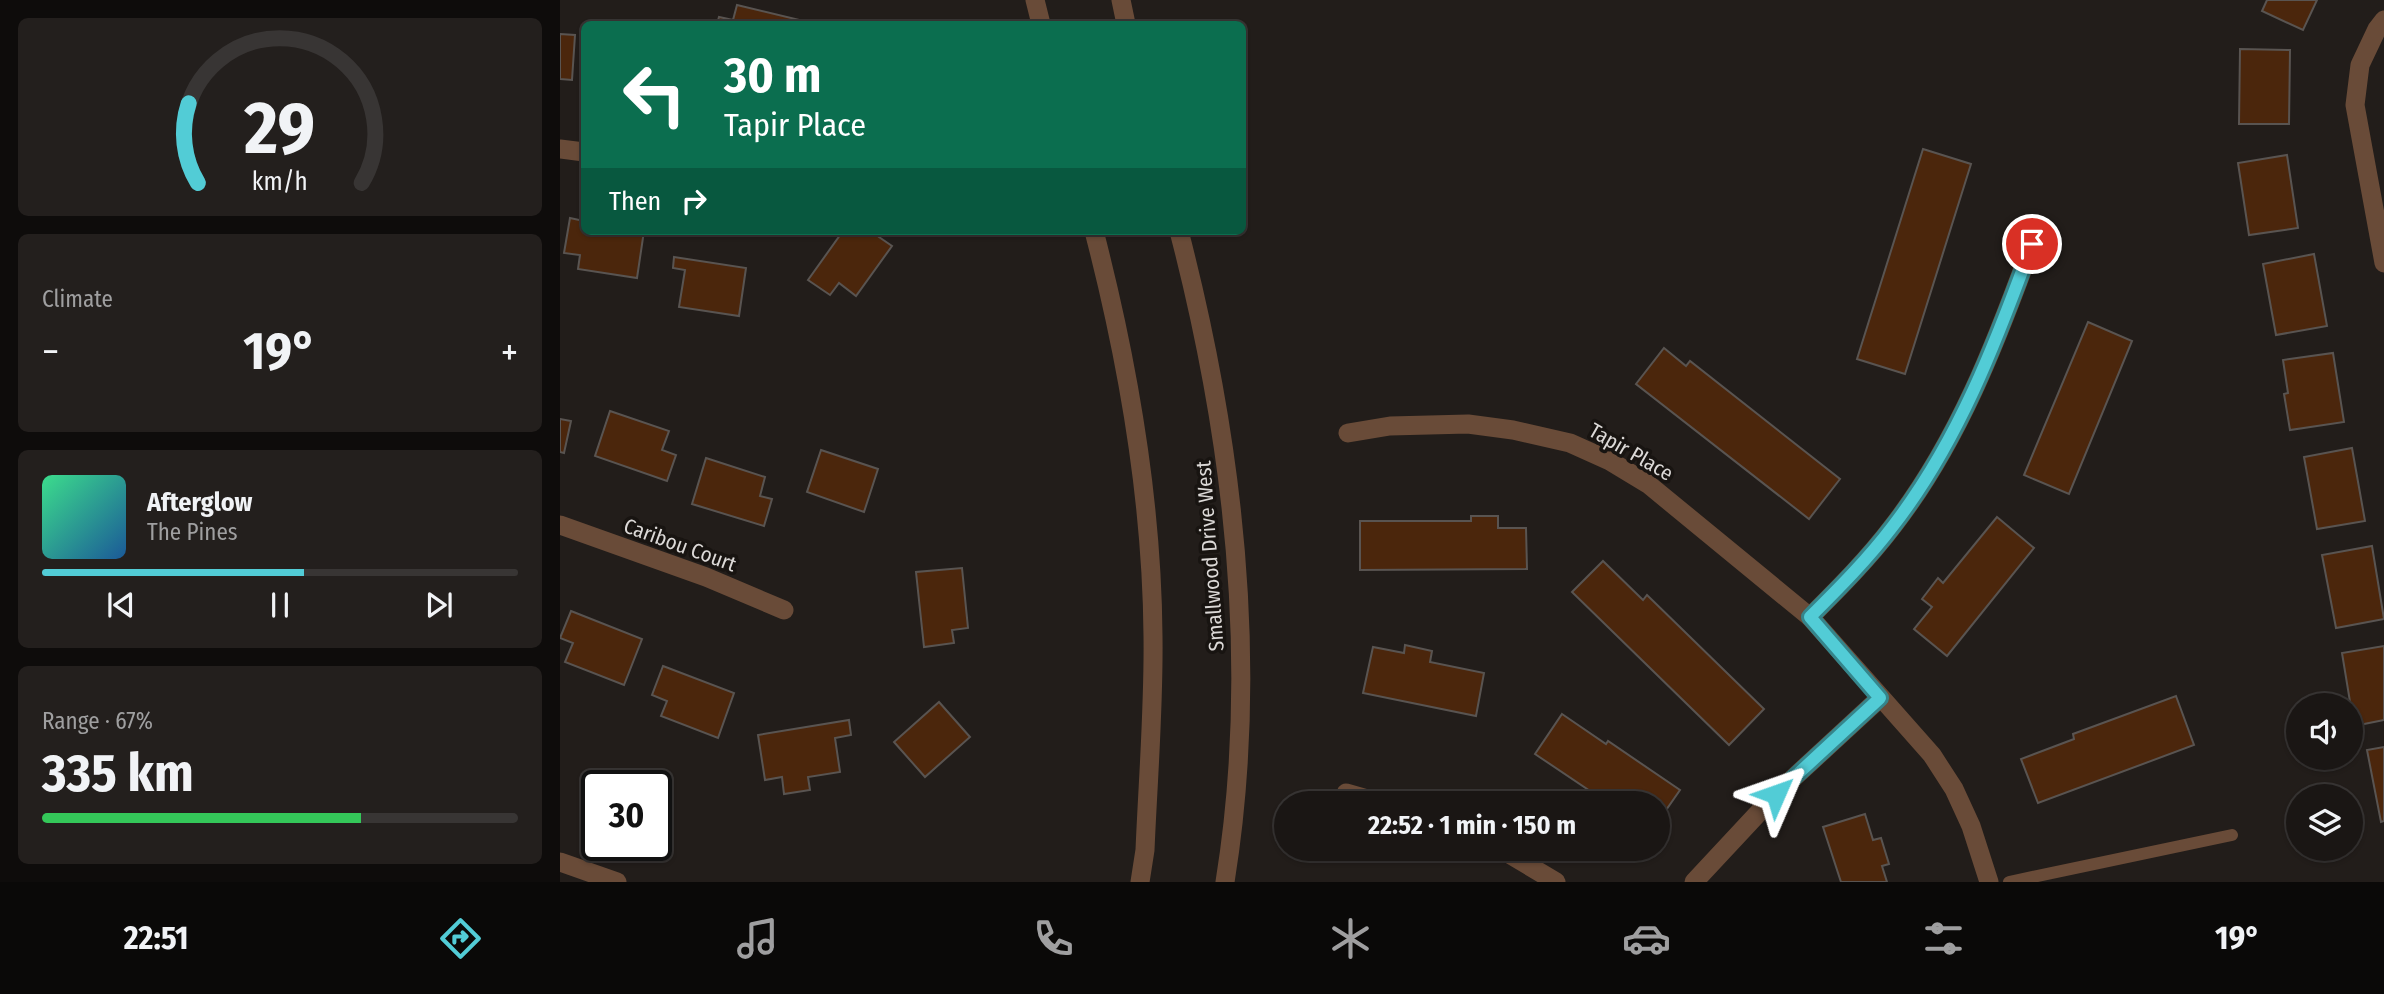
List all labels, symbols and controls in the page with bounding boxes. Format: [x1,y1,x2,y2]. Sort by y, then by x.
text: 30 m [724,46,822,105]
icon: left [609,49,700,140]
text: 29 [244,85,315,172]
text: Tapir Place [724,106,866,144]
text: km/h [252,167,308,197]
icon: right [675,182,713,220]
text: Then [609,186,661,217]
pin [2002,214,2062,274]
icon: arrive [2013,225,2051,263]
text: Climate [42,285,113,313]
text: 19° [243,320,317,383]
text: − [42,329,59,375]
text: + [501,329,518,375]
street label: Tapir Place [1584,417,1678,487]
street label: Smallwood Drive West [1190,460,1230,652]
text: Afterglow [147,487,252,518]
street label: Caribou Court [620,513,740,577]
text: The Pines [147,518,238,546]
icon: previous [102,586,140,624]
icon: pause [261,586,299,624]
icon: next [420,586,458,624]
map controls [2286,693,2363,861]
button: sound [2286,693,2363,770]
text: Range · 67% [42,707,153,735]
text: 335 km [42,742,194,805]
position arrow [1739,757,1813,831]
speed limit sign: 30 [581,770,672,861]
button: layers [2286,784,2363,861]
text: 22:52 · 1 min · 150 m [1368,810,1576,841]
icon: directions [436,914,485,963]
icon: music [733,914,782,963]
icon: phone [1029,914,1078,963]
icon: climate [1326,914,1375,963]
icon: car [1622,914,1671,963]
icon: filters [1919,914,1968,963]
text: 22:51 [124,919,189,957]
text: 19° [2215,919,2260,957]

